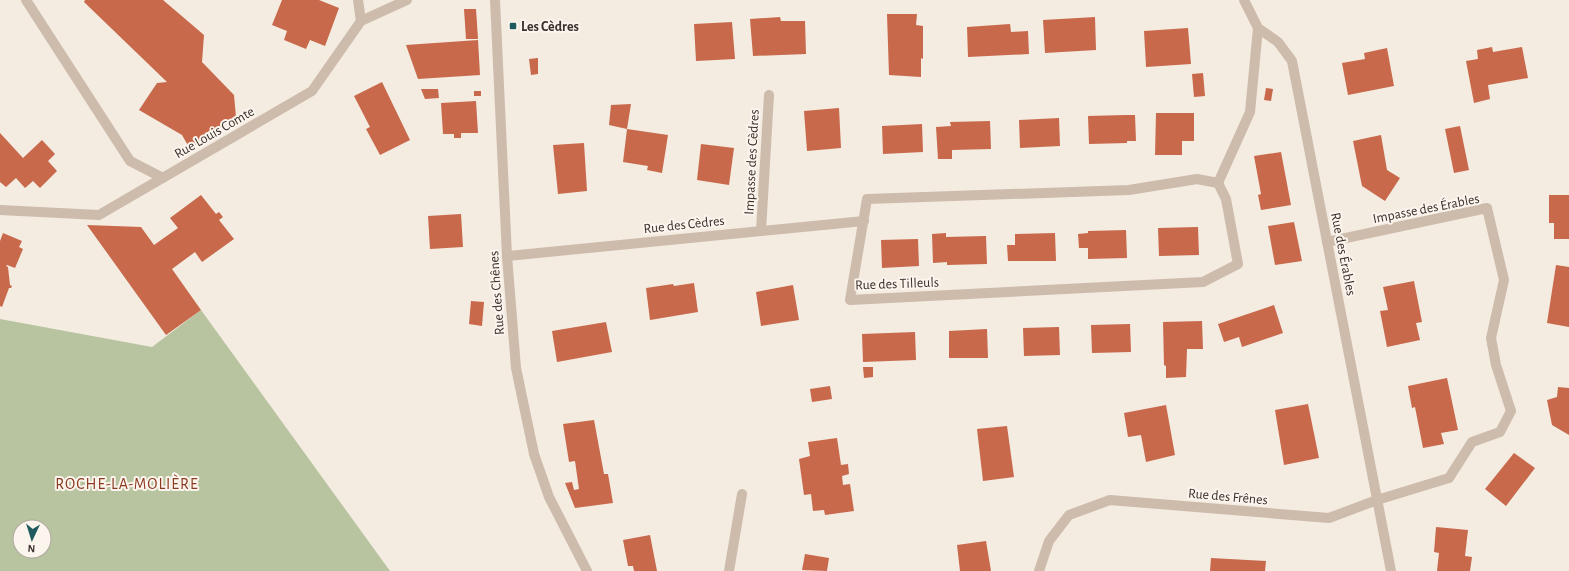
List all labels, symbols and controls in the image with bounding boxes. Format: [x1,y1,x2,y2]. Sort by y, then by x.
place label: Les Cèdres [521,20,579,34]
marker: Les Cèdres [508,21,518,31]
street label: Rue Louis Comte [172,104,257,161]
street label: Impasse des Cèdres [742,109,762,215]
street label: Impasse des Érables [1371,189,1481,226]
street label: Rue des Érables [1328,211,1361,297]
street label: Rue des Cèdres [643,214,725,236]
street label: Rue des Chênes [487,250,507,336]
street label: Rue des Tilleuls [855,276,939,292]
district label: ROCHE-LA-MOLIÈRE [55,474,199,492]
street label: Rue des Frênes [1187,487,1268,507]
north arrow [12,519,52,559]
text: N [27,543,36,554]

